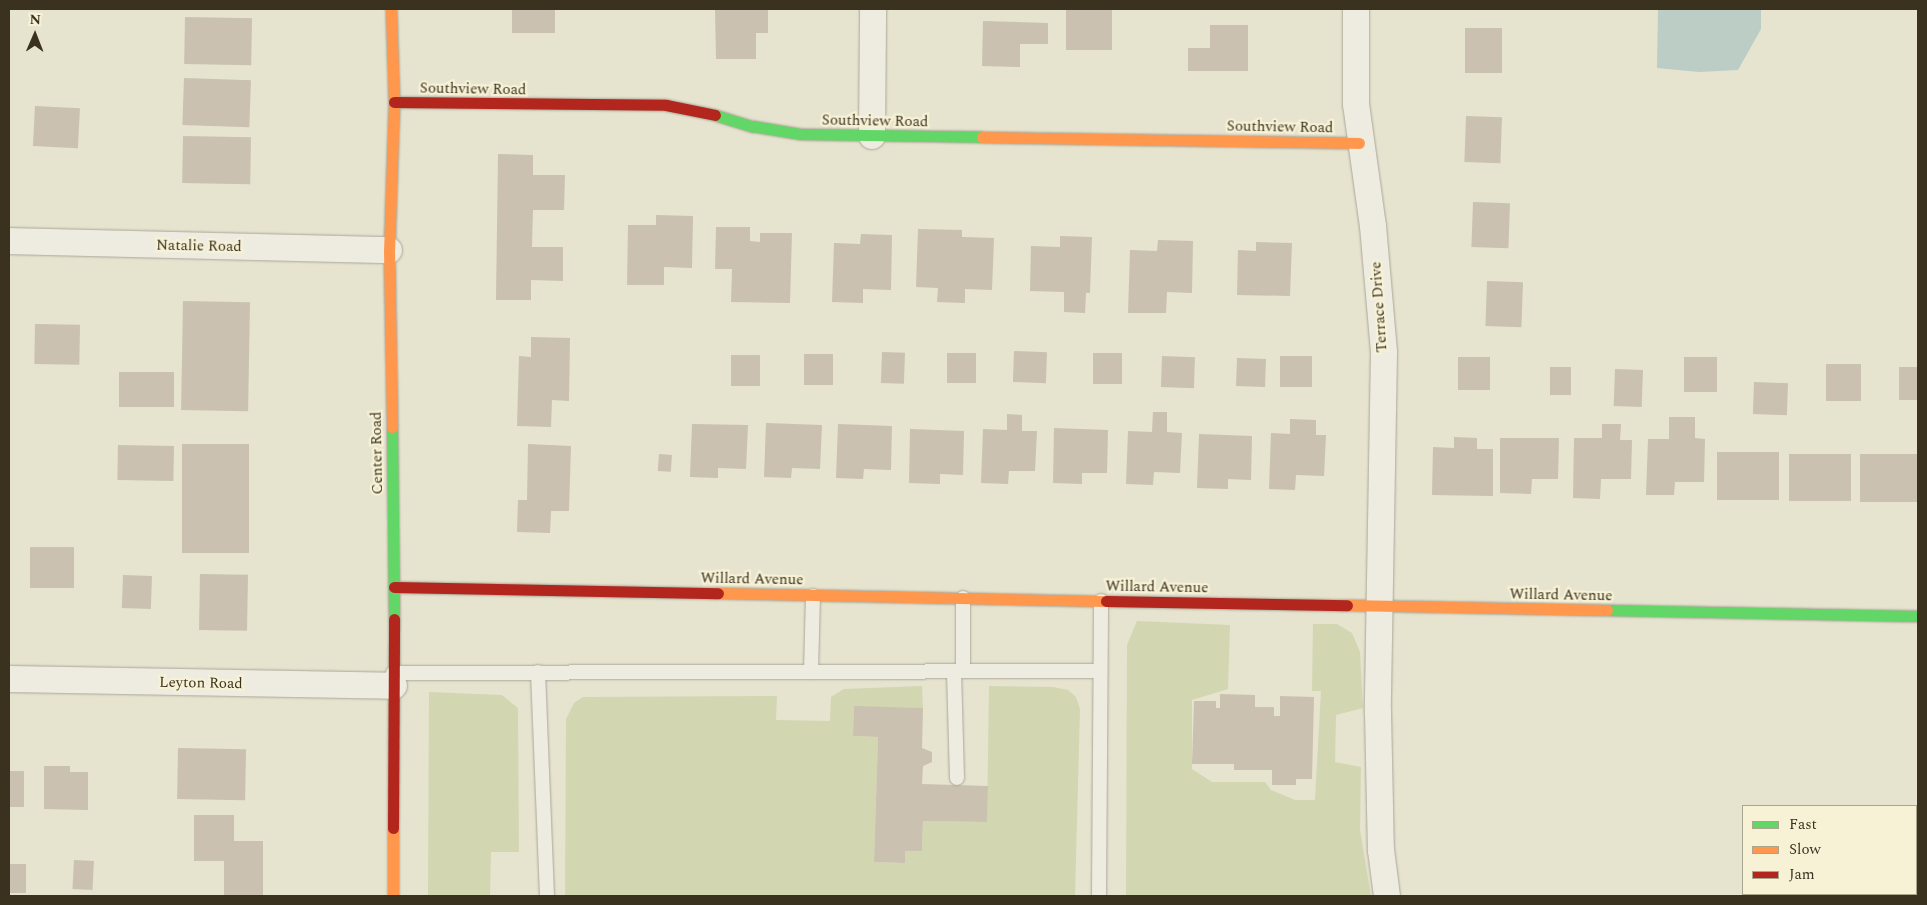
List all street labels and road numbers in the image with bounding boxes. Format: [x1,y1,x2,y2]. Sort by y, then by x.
street label: Southview Road [420,79,526,99]
street label: Southview Road [822,111,928,131]
street label: Southview Road [1227,117,1333,137]
street label: Natalie Road [156,236,242,256]
street label: Terrace Drive [1367,261,1391,353]
street label: Center Road [367,411,387,495]
street label: Willard Avenue [700,569,804,589]
street label: Willard Avenue [1105,577,1209,597]
street label: Willard Avenue [1509,585,1613,605]
street label: Leyton Road [159,673,243,693]

